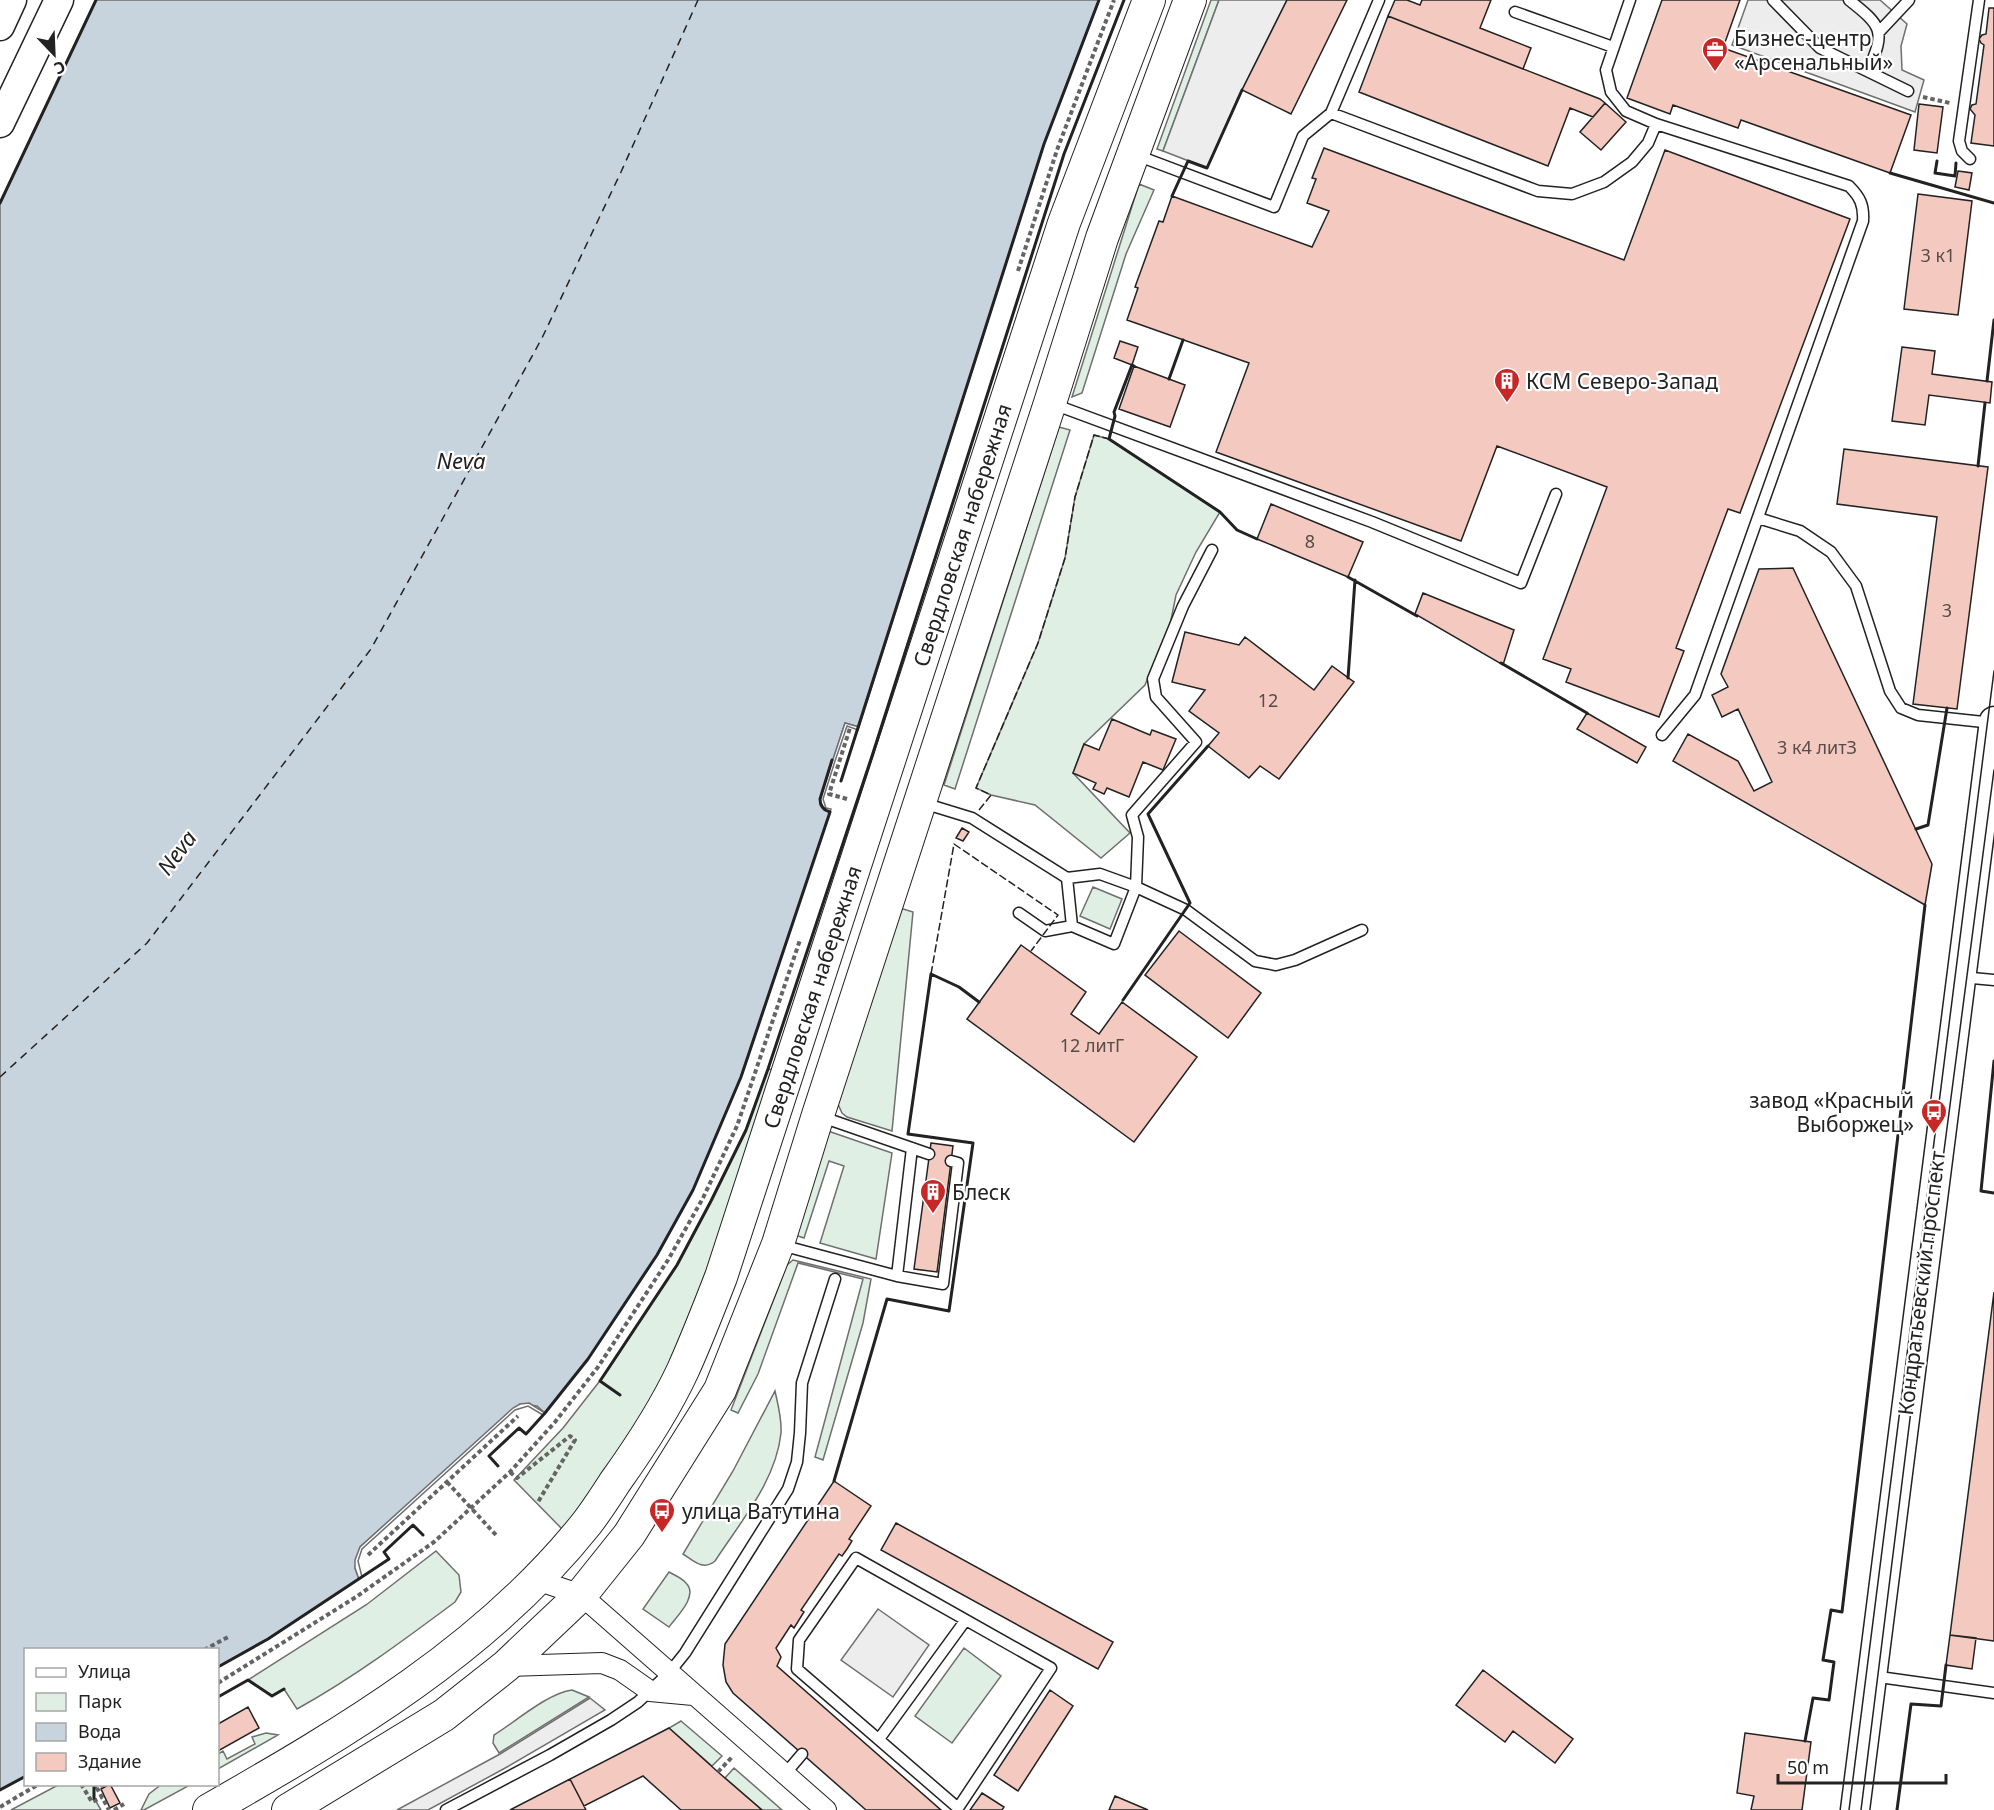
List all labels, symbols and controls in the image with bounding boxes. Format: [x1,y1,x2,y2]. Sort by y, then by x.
north arrow [24,24,84,84]
place label: Бизнес-центр «Арсенальный» [1734,24,1893,76]
office icon: Бизнес-центр «Арсенальный» [1700,35,1730,73]
text: С [51,56,69,80]
house number: 3 к1 [1921,243,1955,267]
building icon: КСМ Северо-Запад [1492,366,1522,404]
place label: КСМ Северо-Запад [1526,367,1718,395]
street label: Свердловская набережная [906,400,1018,670]
water label: Neva [437,445,486,475]
house number: 8 [1305,529,1315,553]
house number: 3 [1942,598,1952,622]
house number: 12 [1258,688,1278,712]
house number: 3 к4 литЗ [1777,735,1857,759]
water label: Neva [149,823,203,881]
street label: Свердловская набережная [756,862,868,1132]
house number: 12 литГ [1060,1033,1124,1057]
place label: завод «Красный Выборжец» [1749,1086,1914,1138]
bus stop icon: завод «Красный Выборжец» [1919,1097,1949,1135]
street label: Кондратьевский проспект [1891,1149,1951,1417]
building icon: Блеск [918,1177,948,1215]
place label: Блеск [952,1178,1010,1206]
bus stop icon: улица Ватутина [647,1496,677,1534]
place label: улица Ватутина [682,1497,840,1525]
legend [24,1648,219,1786]
text: Улица [78,1659,131,1683]
text: Парк [78,1689,122,1713]
text: Вода [78,1719,121,1743]
scale bar [1778,1747,1946,1785]
text: Здание [78,1749,142,1773]
text: 50 m [1787,1755,1829,1779]

